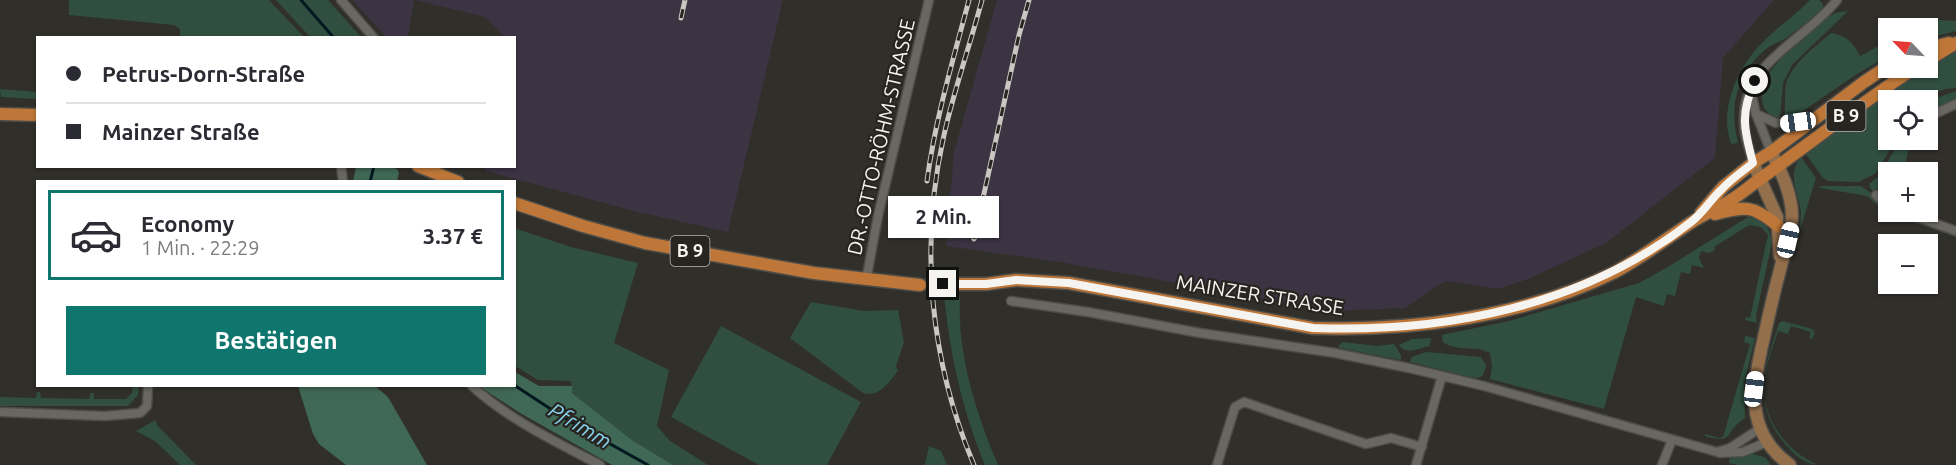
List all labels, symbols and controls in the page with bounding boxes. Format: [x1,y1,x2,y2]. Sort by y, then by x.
street label: DR.-OTTO-RÖHM-STRASSE [842,17,919,257]
north arrow [1878,18,1938,78]
map controls [1878,18,1938,294]
text: Petrus-Dorn-Straße [102,61,305,86]
route start [1741,67,1768,94]
button: locate [1878,90,1938,150]
road number: B 9 [1826,101,1866,131]
car [1779,111,1817,133]
text: Mainzer Straße [102,119,260,144]
button: + [1878,162,1938,222]
callout: 2 Min. [888,197,998,239]
text: 2 Min. [916,205,972,228]
icon: car [69,208,123,262]
text: Economy [141,211,234,236]
car [1775,220,1801,260]
text: 3.37 € [423,223,483,248]
button: − [1878,234,1938,294]
text: 1 Min. · 22:29 [141,236,260,259]
road number: B 9 [670,236,710,266]
route end [929,270,956,297]
street label: MAINZER STRASSE [1175,270,1346,319]
button: Bestätigen [66,306,486,375]
car [1743,370,1765,408]
water label: Pfrimm [545,397,616,453]

